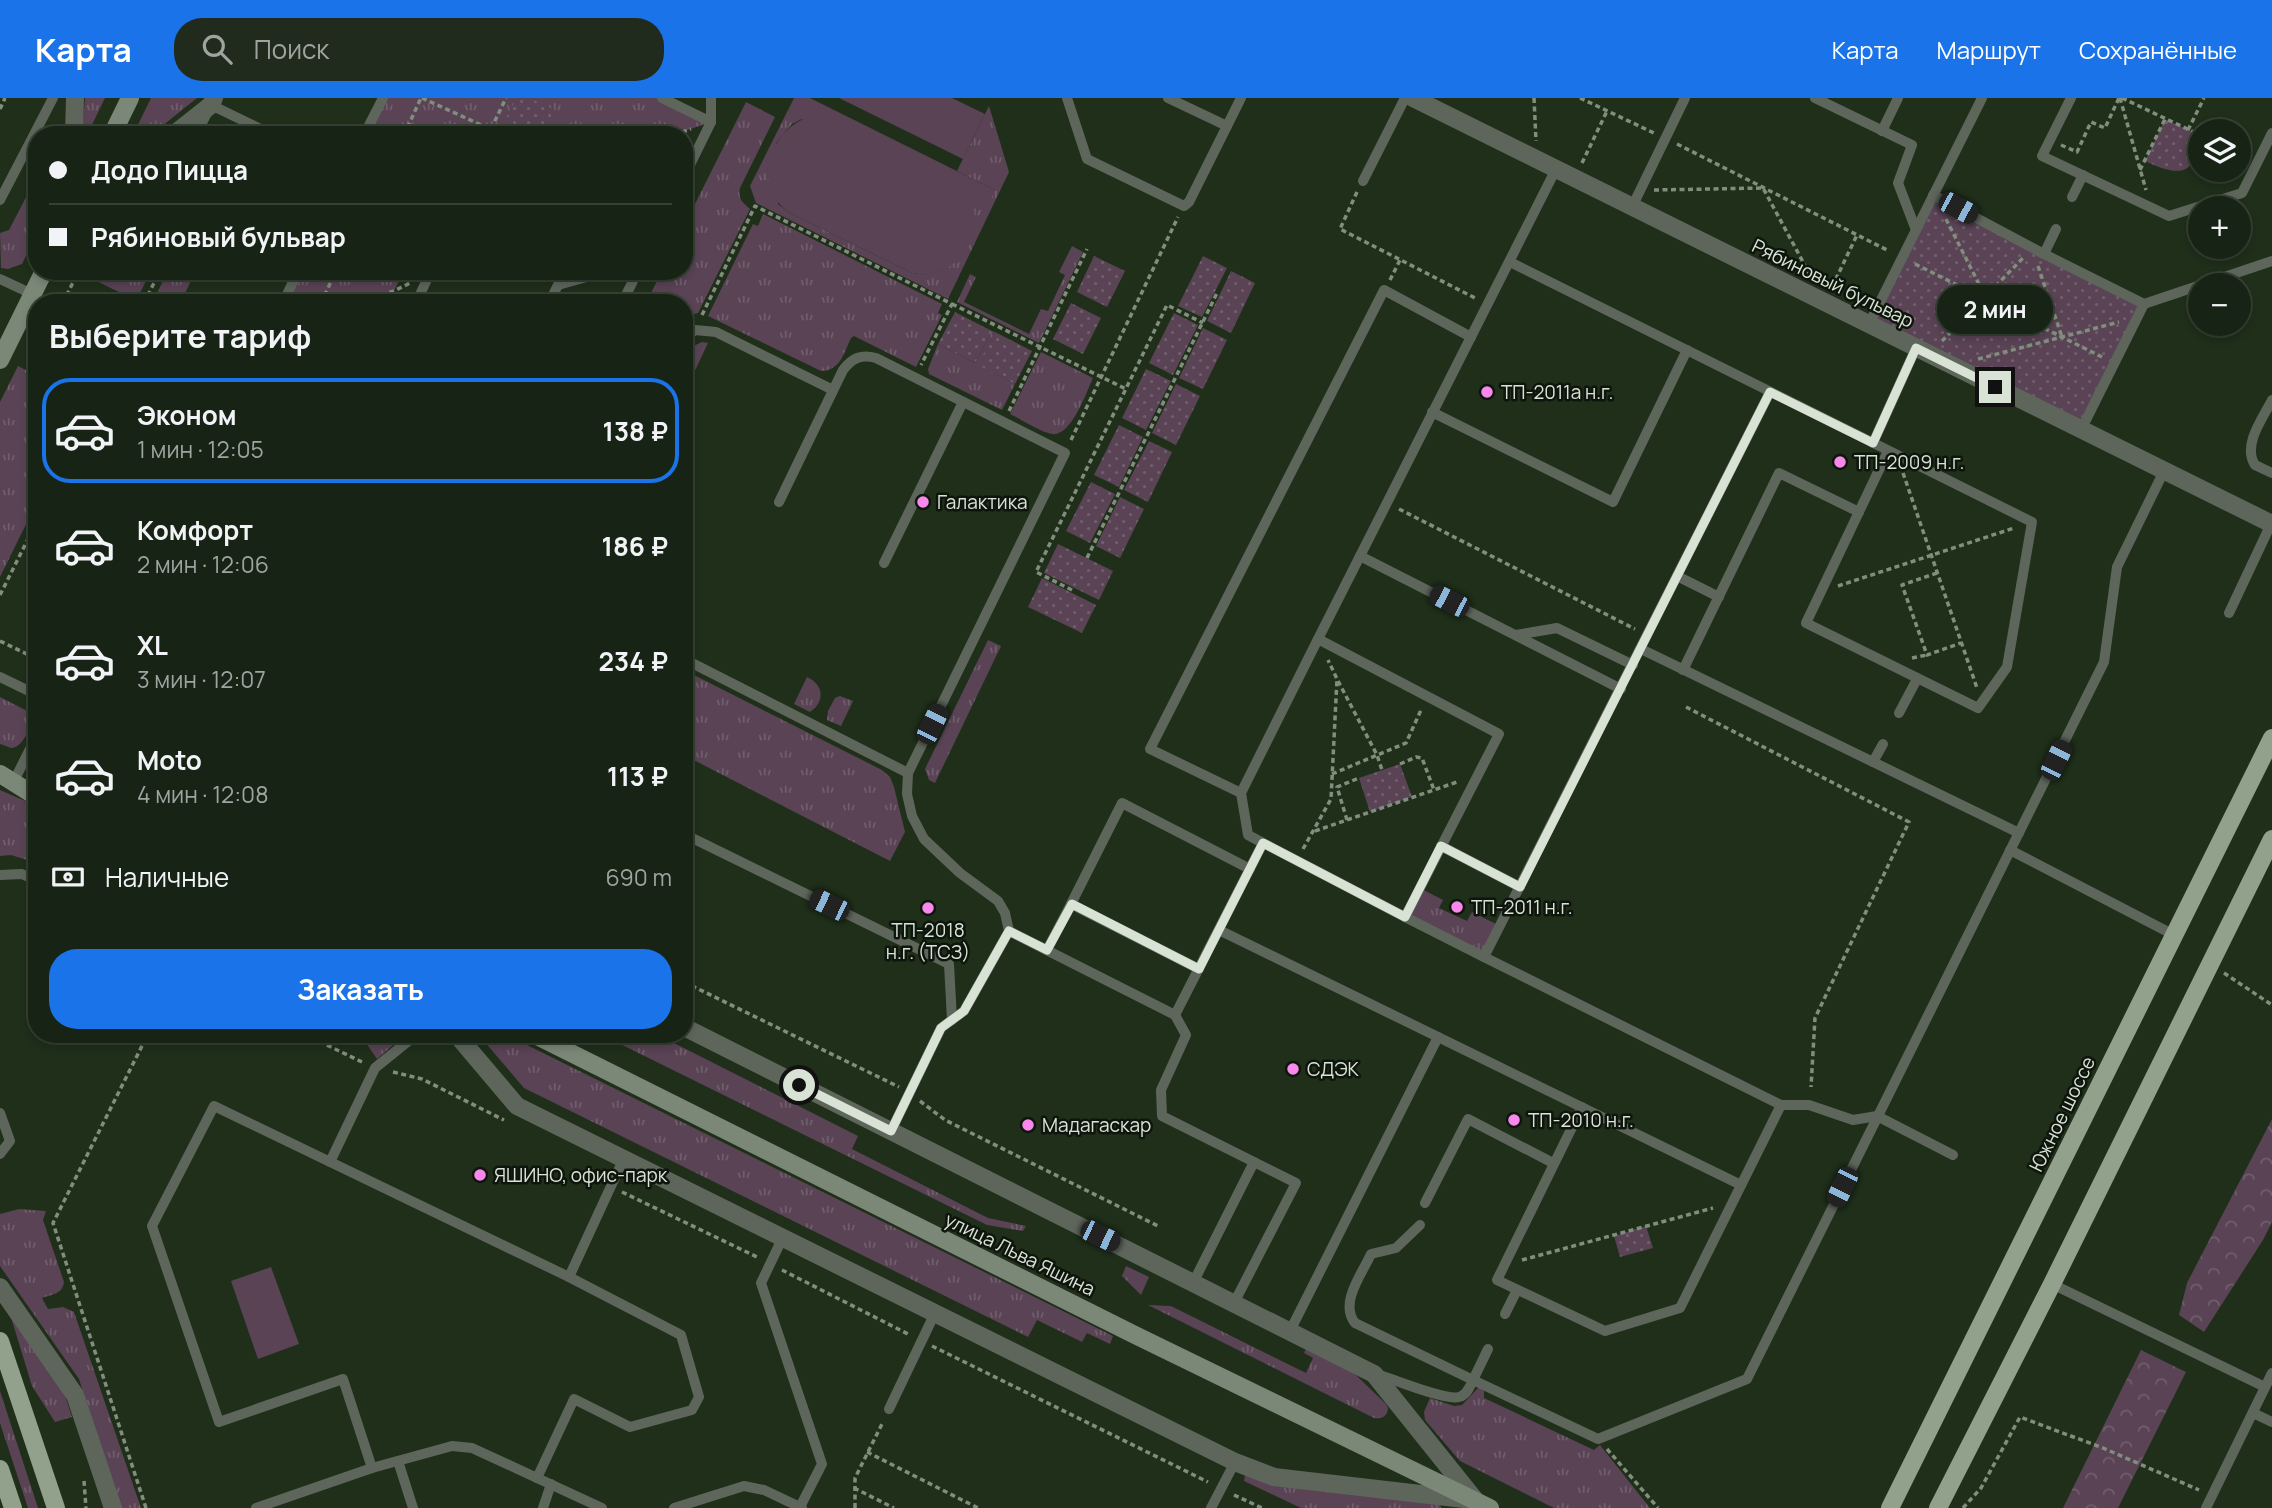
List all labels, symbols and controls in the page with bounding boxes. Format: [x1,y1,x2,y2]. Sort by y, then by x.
search box [174,18,664,81]
text: Карта [35,27,132,72]
icon: search [198,30,236,68]
text: Поиск [254,31,329,67]
text: Карта [1832,33,1899,66]
text: Маршрут [1937,33,2041,66]
text: Сохранённые [2079,33,2237,66]
map controls [2188,119,2251,336]
button: layers [2188,119,2251,182]
text: Додо Пицца [91,152,248,188]
car [1935,189,1982,227]
button: + [2188,196,2251,259]
text: Рябиновый бульвар [91,219,346,255]
street label: Рябиновый бульвар [1748,233,1918,333]
button: − [2188,273,2251,336]
callout: 2 мин [1937,286,2053,334]
text: 2 мин [1963,293,2027,325]
text: Выберите тариф [49,314,311,358]
route end [1979,371,2011,403]
place label: ТП-2011а н.г. [1501,379,1613,405]
marker: ТП-2011а н.г. [1479,384,1495,400]
text: Эконом [137,397,237,433]
icon: car [53,399,116,462]
text: 138 ₽ [603,413,668,449]
text: 1 мин · 12:05 [137,433,264,465]
place label: ТП-2009 н.г. [1854,449,1964,475]
marker: ТП-2009 н.г. [1832,454,1848,470]
place label: Галактика [937,489,1028,515]
marker: Галактика [915,494,931,510]
text: Комфорт [137,512,253,548]
icon: car [53,514,116,577]
text: 186 ₽ [602,528,668,564]
text: 2 мин · 12:06 [137,548,269,580]
car [1426,582,1473,620]
text: XL [137,627,168,663]
icon: car [53,629,116,692]
text: 234 ₽ [599,643,668,679]
text: 3 мин · 12:07 [137,663,266,695]
car [914,701,951,747]
car [2038,737,2075,783]
text: Moto [137,742,202,778]
icon: car [53,744,116,807]
text: 113 ₽ [607,758,668,794]
text: 4 мин · 12:08 [137,778,269,810]
icon: cash [49,858,87,896]
text: Наличные [105,859,229,895]
text: 690 m [606,861,672,893]
car [806,886,853,924]
place label: ТП-2011 н.г. [1471,894,1573,920]
marker: ТП-2011 н.г. [1449,899,1465,915]
marker: ТП-2018 н.г. (ТСЗ) [920,900,936,916]
place label: ТП-2018 н.г. (ТСЗ) [886,917,970,965]
button: Заказать [49,949,672,1029]
street label: Южное шоссе [2023,1052,2101,1176]
place label: СДЭК [1307,1056,1360,1082]
marker: СДЭК [1285,1061,1301,1077]
route start [783,1069,815,1101]
place label: ТП-2010 н.г. [1528,1107,1634,1133]
place label: Мадагаскар [1042,1112,1151,1138]
marker: ТП-2010 н.г. [1506,1112,1522,1128]
marker: Мадагаскар [1020,1117,1036,1133]
place label: ЯШИНО, офис-парк [494,1162,668,1188]
car [1824,1164,1861,1210]
marker: ЯШИНО, офис-парк [472,1167,488,1183]
street label: улица Льва Яшина [941,1206,1099,1302]
car [1077,1217,1124,1255]

